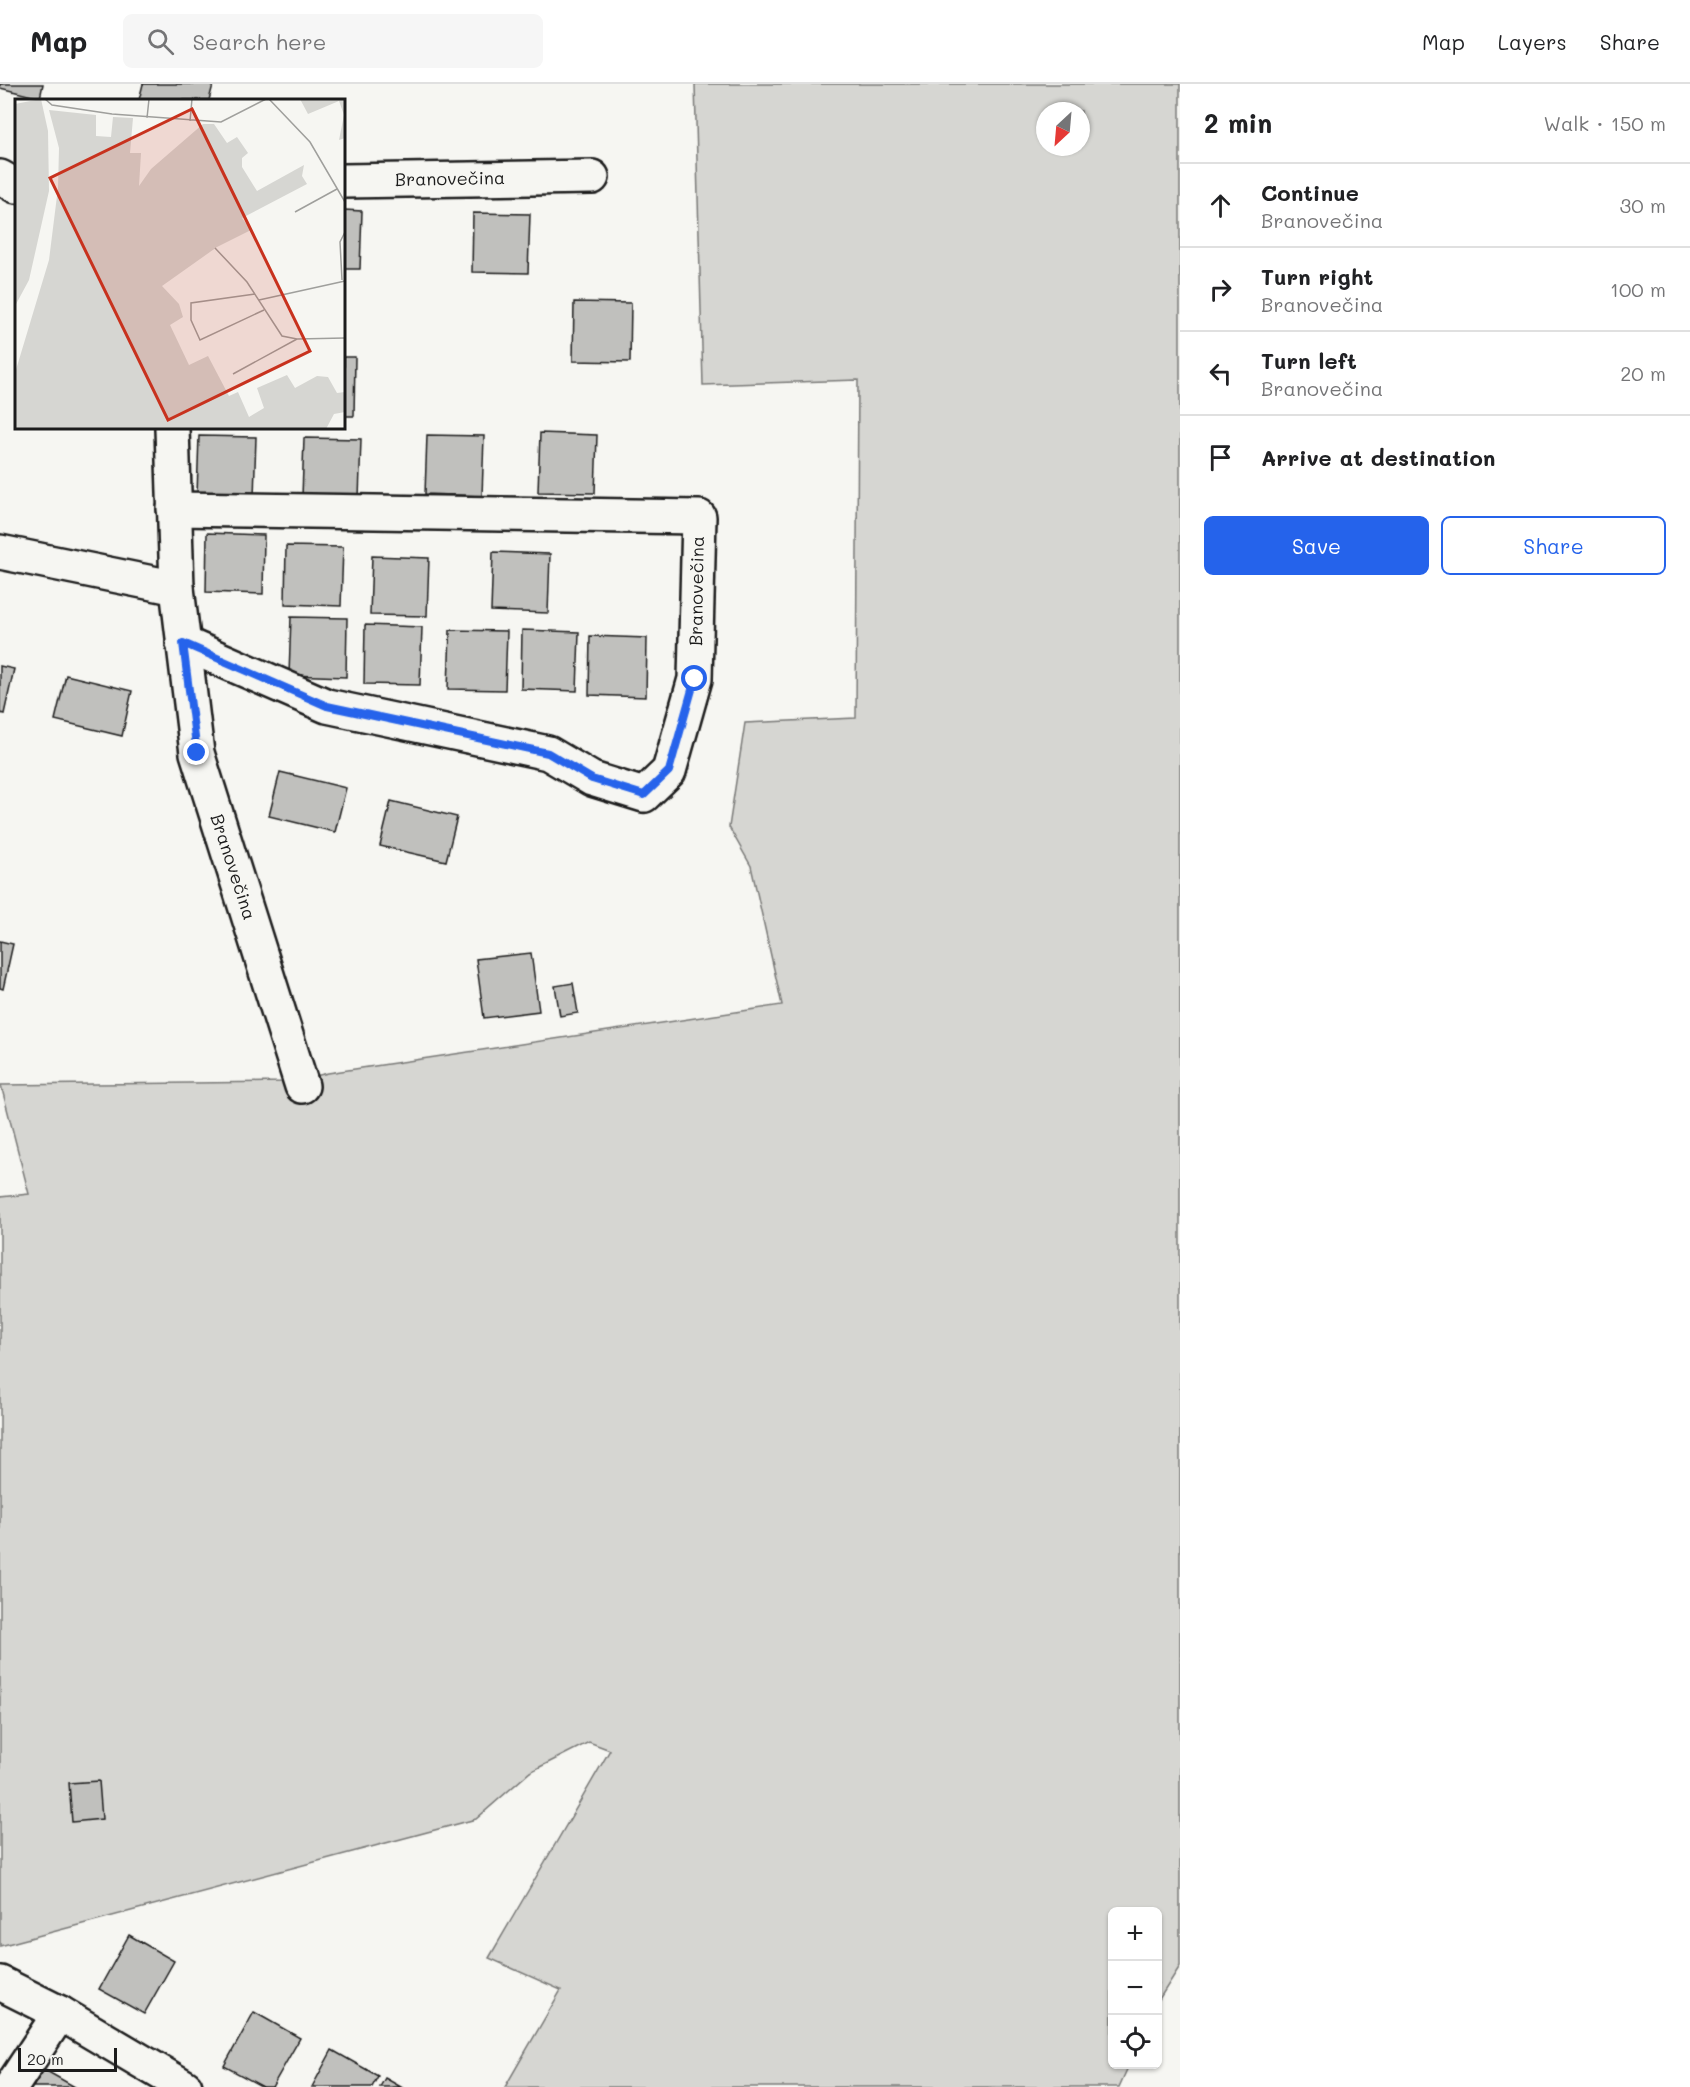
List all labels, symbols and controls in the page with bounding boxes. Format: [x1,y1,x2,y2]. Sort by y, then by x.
search box [123,14,543,68]
text: Map [30,23,87,59]
icon: search [144,25,177,58]
text: Search here [192,27,326,56]
text: Map [1422,28,1465,55]
text: Layers [1498,28,1567,55]
text: Share [1600,28,1660,55]
inset map [15,99,345,429]
north arrow [1036,102,1090,156]
text: 2 min [1204,106,1272,140]
text: Walk · 150 m [1544,110,1666,136]
street label: Branovečina [395,165,505,191]
text: Continue [1261,178,1359,207]
icon: ahead [1204,189,1237,222]
text: 30 m [1620,192,1666,218]
text: Branovečina [1261,207,1383,233]
text: Turn right [1261,262,1373,291]
icon: right [1204,273,1237,306]
text: 100 m [1610,276,1666,302]
text: Branovečina [1261,291,1383,317]
text: Turn left [1261,346,1357,375]
icon: left [1204,357,1237,390]
text: 20 m [1620,360,1666,386]
text: Branovečina [1261,375,1383,401]
icon: arrive [1204,441,1237,474]
text: Arrive at destination [1261,443,1496,472]
button: Save [1204,516,1429,575]
button: Share [1441,516,1666,575]
street label: Branovečina [683,536,709,646]
route start [681,665,707,691]
route end [183,739,209,765]
street label: Branovečina [206,811,262,923]
map controls [1108,1907,1162,2069]
button: + [1108,1907,1162,1961]
button: − [1108,1961,1162,2015]
button: locate [1108,2015,1162,2069]
scale bar [18,2045,117,2072]
text: 20 m [27,2048,64,2069]

